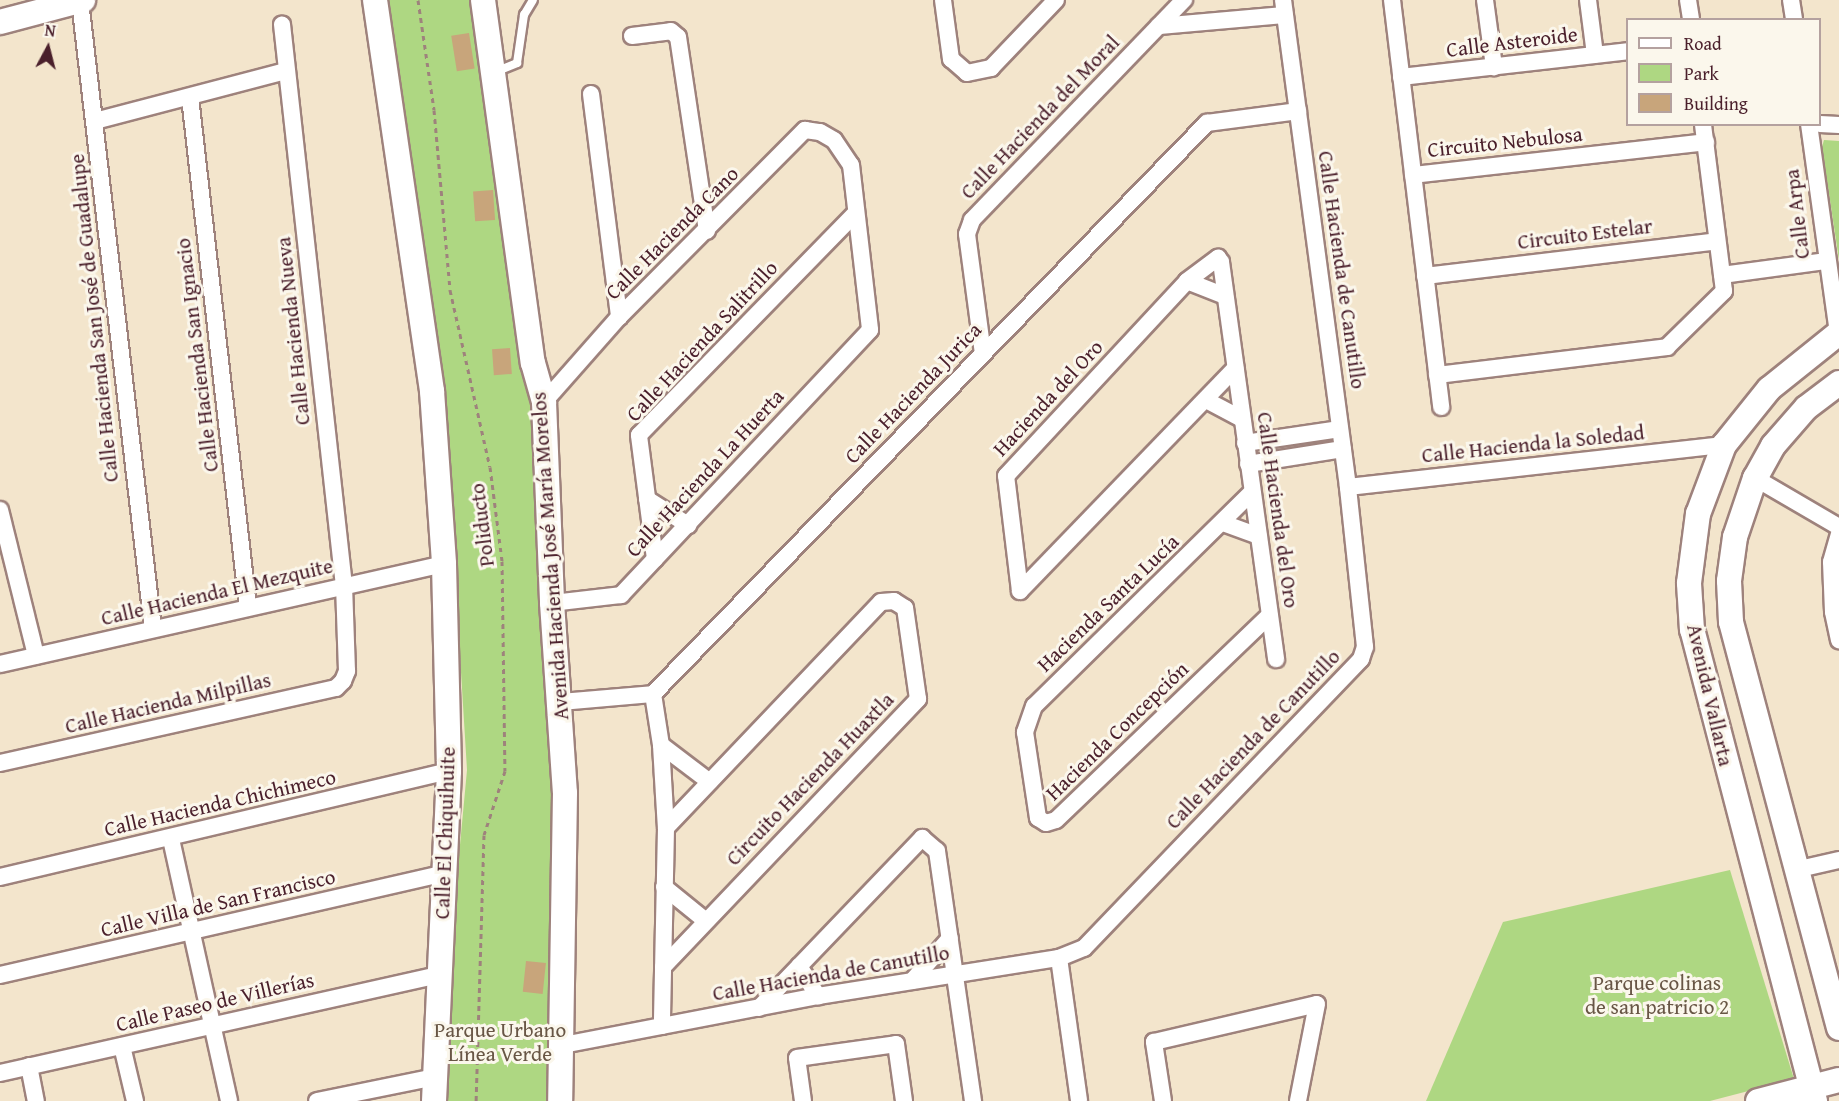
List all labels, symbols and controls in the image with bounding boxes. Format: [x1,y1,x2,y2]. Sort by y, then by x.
north arrow [18,18,78,78]
text: N [43,18,57,43]
legend [1626,18,1821,126]
street label: Calle Asteroide [1445,21,1579,63]
street label: Calle Hacienda del Moral [955,30,1125,204]
text: Road [1684,30,1722,57]
text: Park [1684,60,1719,87]
text: Building [1684,90,1748,117]
street label: Circuito Nebulosa [1426,121,1584,163]
street label: Calle Hacienda de Canutillo [1313,149,1371,391]
street label: Calle Hacienda San José de Guadalupe [64,153,124,483]
street label: Calle Hacienda Cano [600,161,744,305]
street label: Calle Arpa [1779,168,1815,260]
street label: Circuito Estelar [1516,213,1654,255]
street label: Calle Hacienda Nueva [271,236,315,426]
street label: Calle Hacienda San Ignacio [170,237,224,473]
street label: Calle Hacienda Salitrillo [621,255,783,427]
street label: Calle Hacienda Jurica [839,317,987,469]
street label: Hacienda del Oro [988,335,1108,461]
street label: Calle Hacienda La Huerta [621,384,789,562]
street label: Avenida Hacienda José María Morelos [526,391,574,721]
street label: Calle Hacienda del Oro [1252,410,1304,610]
street label: Calle Hacienda la Soledad [1421,420,1645,468]
street label: Poliducto [464,482,500,568]
street label: Hacienda Santa Lucía [1032,529,1184,677]
street label: Calle Hacienda El Mezquite [99,553,335,631]
street label: Avenida Vallarta [1681,621,1739,769]
street label: Calle Hacienda de Canutillo [1161,644,1345,834]
street label: Hacienda Concepción [1040,656,1194,806]
street label: Calle Hacienda Milpillas [63,667,273,739]
street label: Circuito Hacienda Huaxtla [721,687,899,871]
street label: Calle El Chiquihuite [429,746,461,920]
street label: Calle Hacienda Chichimeco [102,764,338,842]
street label: Calle Villa de San Francisco [98,864,338,942]
street label: Calle Hacienda de Canutillo [711,940,951,1006]
street label: Calle Paseo de Villerías [114,967,316,1037]
park label: Parque colinas de san patricio 2 [1585,970,1729,1020]
park label: Parque Urbano Línea Verde [434,1017,566,1067]

